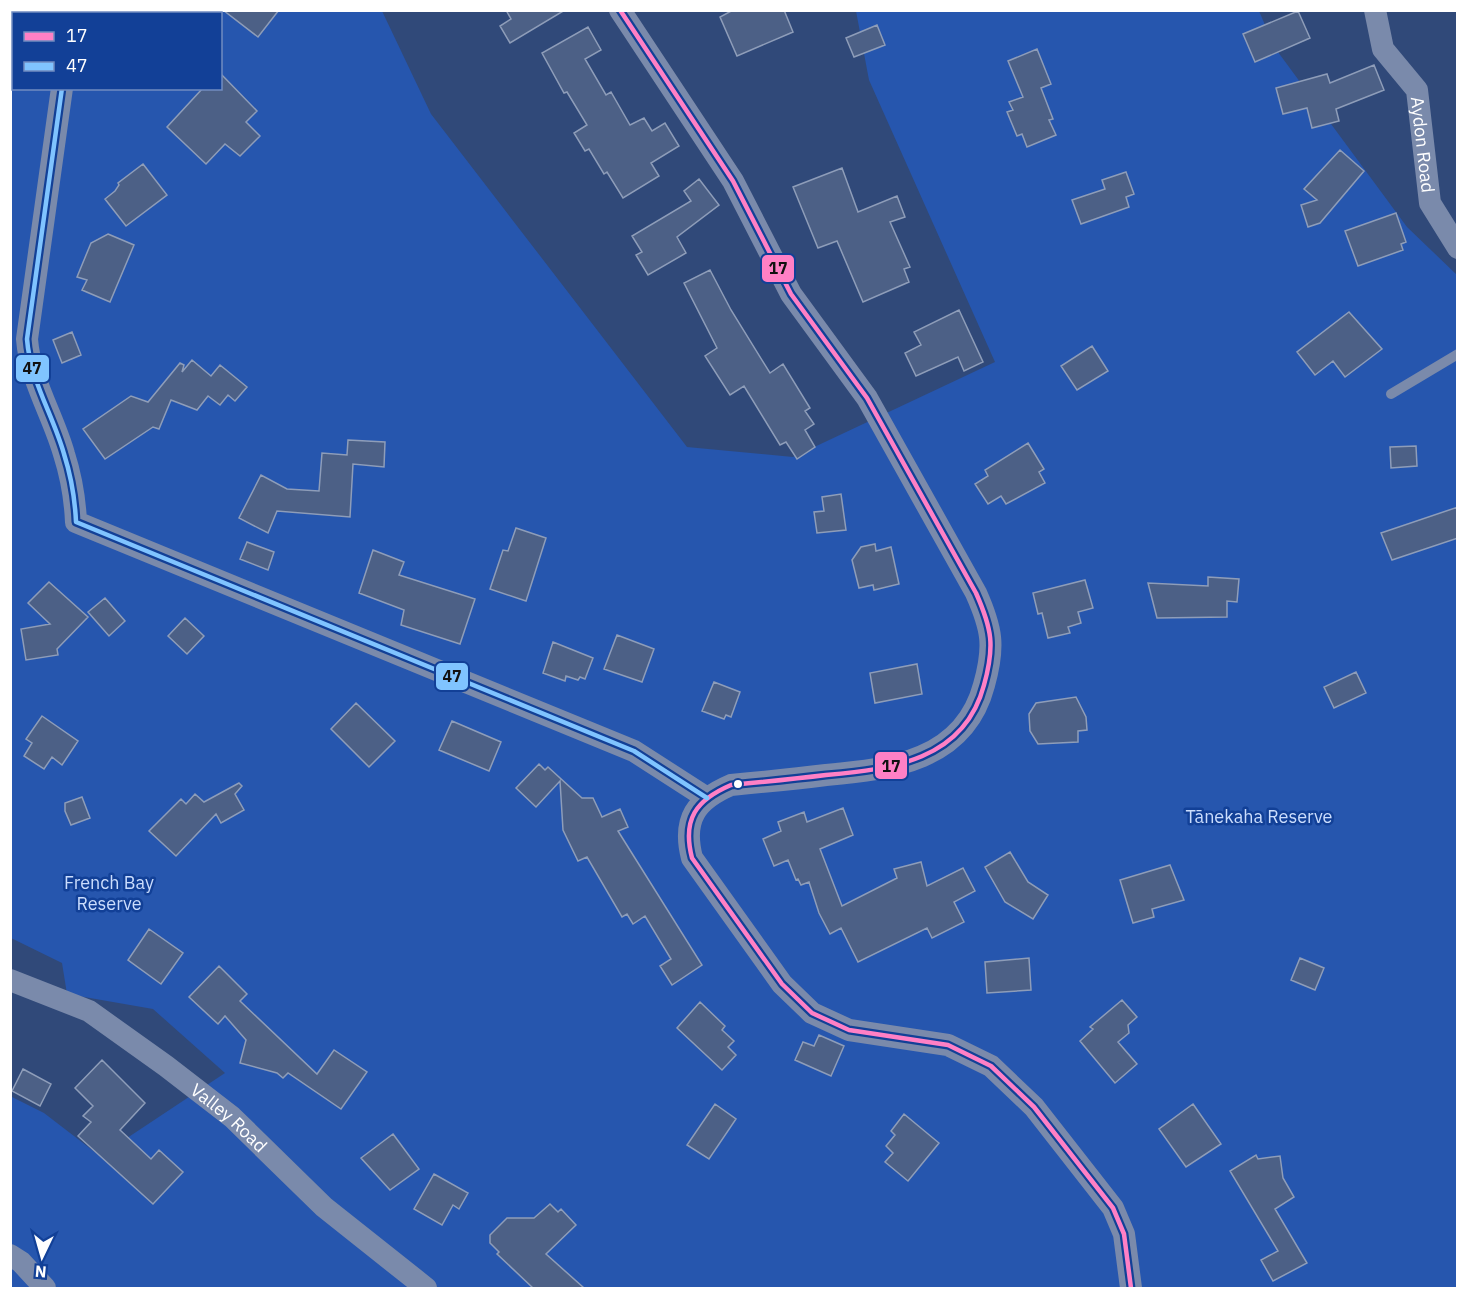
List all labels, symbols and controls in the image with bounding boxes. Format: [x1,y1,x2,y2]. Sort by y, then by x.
legend [12,12,222,90]
text: 17 [66,24,88,47]
text: 47 [66,54,88,77]
street label: Aydon Road [1406,95,1440,194]
line badge: 17 [761,254,795,283]
text: 17 [768,258,788,278]
line badge: 47 [15,354,50,383]
text: 47 [22,358,42,378]
line badge: 47 [435,662,469,691]
text: 47 [442,666,462,686]
line badge: 17 [874,751,908,780]
text: 17 [881,756,901,776]
unlabelled marker [732,778,744,790]
park label: Tānekaha Reserve [1185,805,1333,828]
park label: French Bay Reserve [64,871,154,915]
street label: Valley Road [186,1078,272,1157]
north arrow [12,1227,72,1287]
text: N [34,1261,47,1282]

